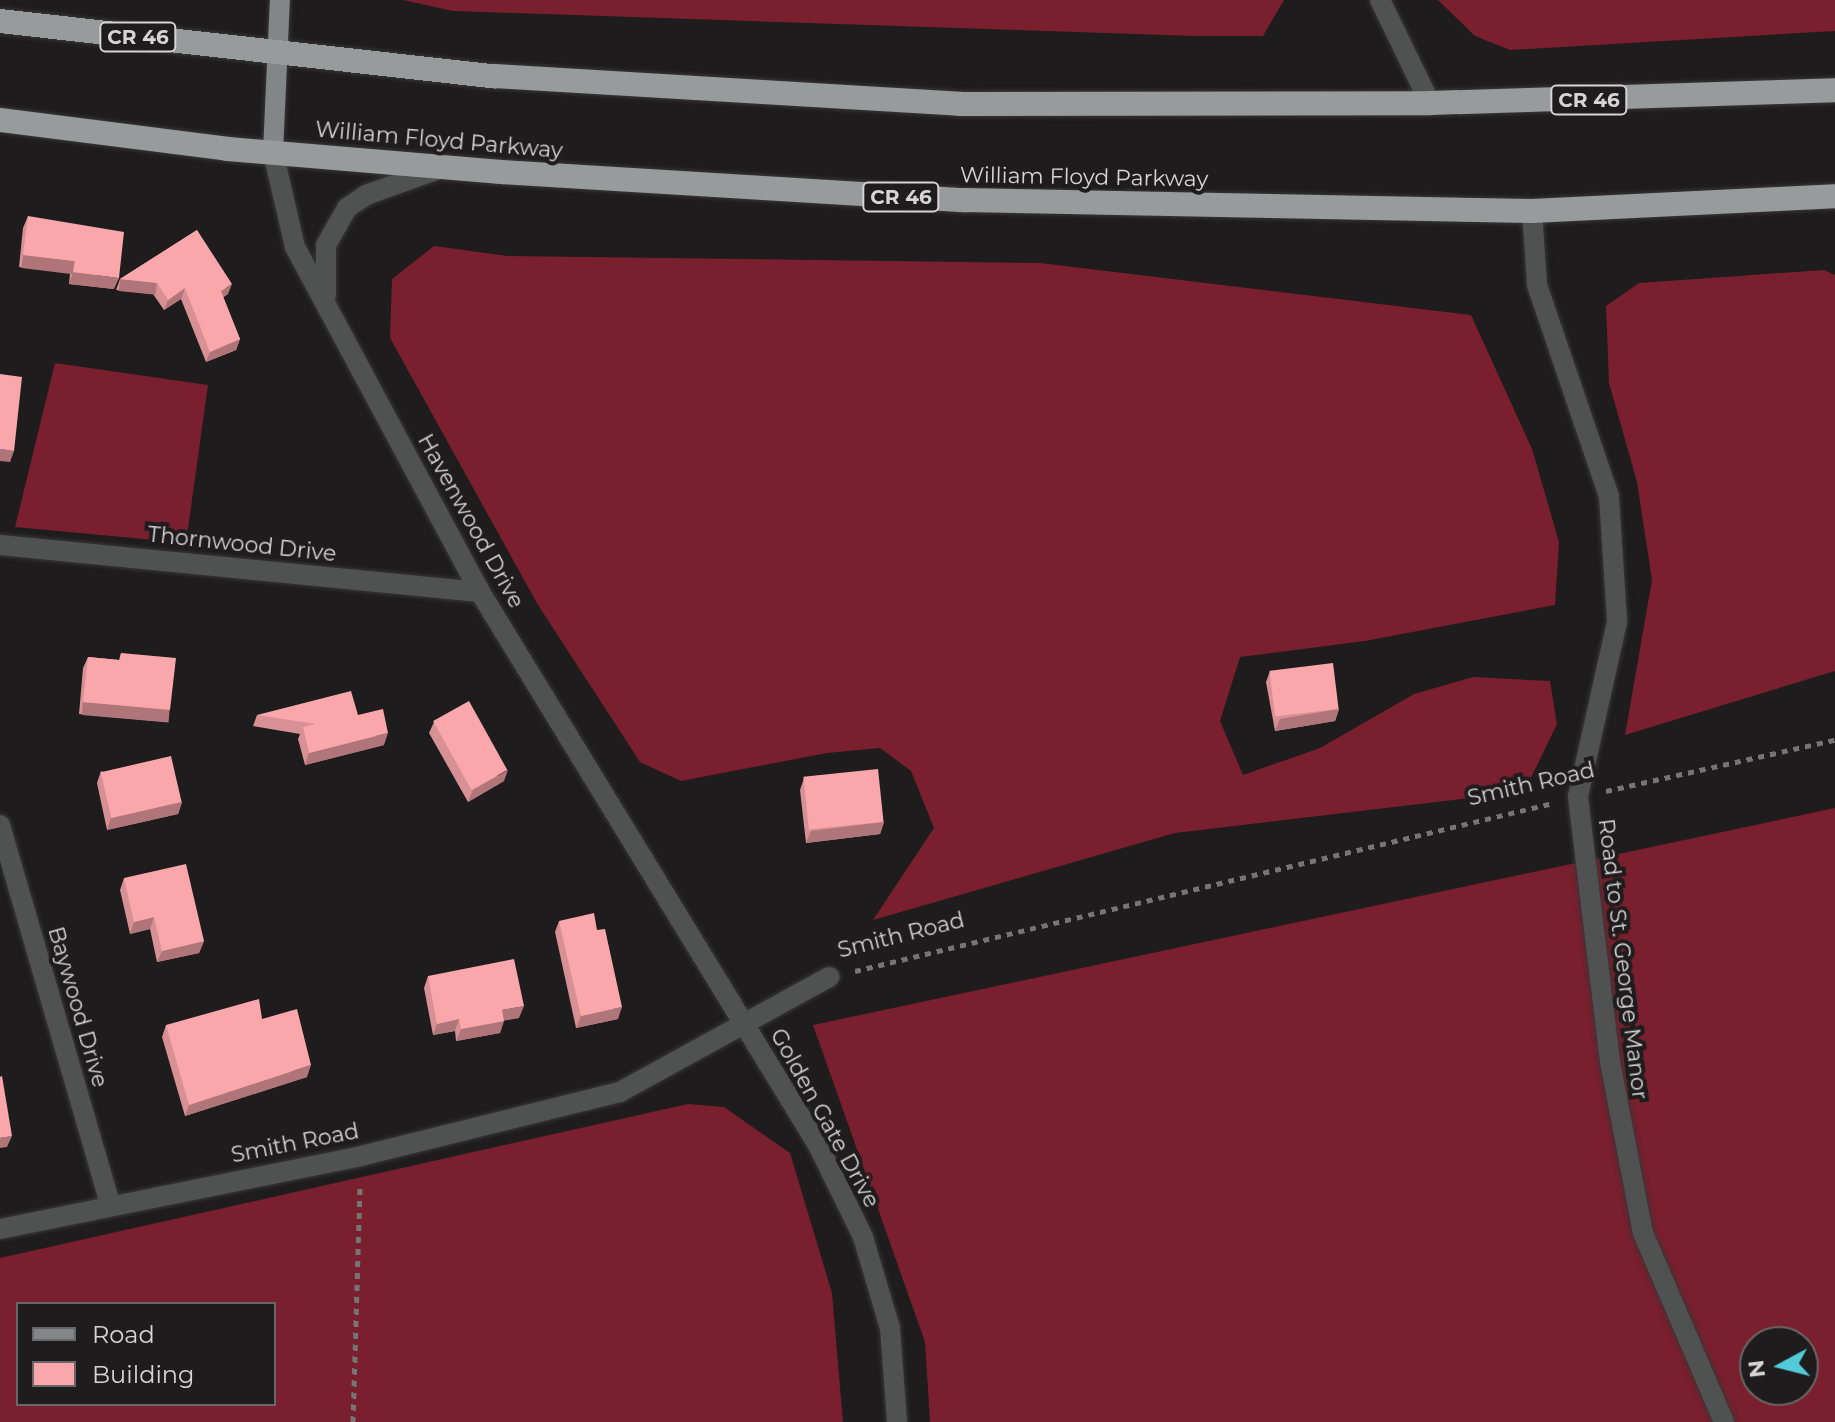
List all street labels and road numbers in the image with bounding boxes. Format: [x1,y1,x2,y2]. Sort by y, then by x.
road number: CR 46 [98,21,178,53]
road number: CR 46 [1549,84,1629,116]
street label: William Floyd Parkway [314,116,564,164]
street label: William Floyd Parkway [960,162,1208,192]
road number: CR 46 [861,181,941,213]
street label: Havenwood Drive [412,429,530,613]
street label: Thornwood Drive [146,521,338,567]
street label: Smith Road [1465,757,1597,811]
street label: Road to St. George Manor [1593,817,1653,1101]
street label: Smith Road [835,907,967,963]
street label: Baywood Drive [42,924,114,1090]
street label: Golden Gate Drive [765,1024,885,1212]
street label: Smith Road [229,1118,361,1168]

